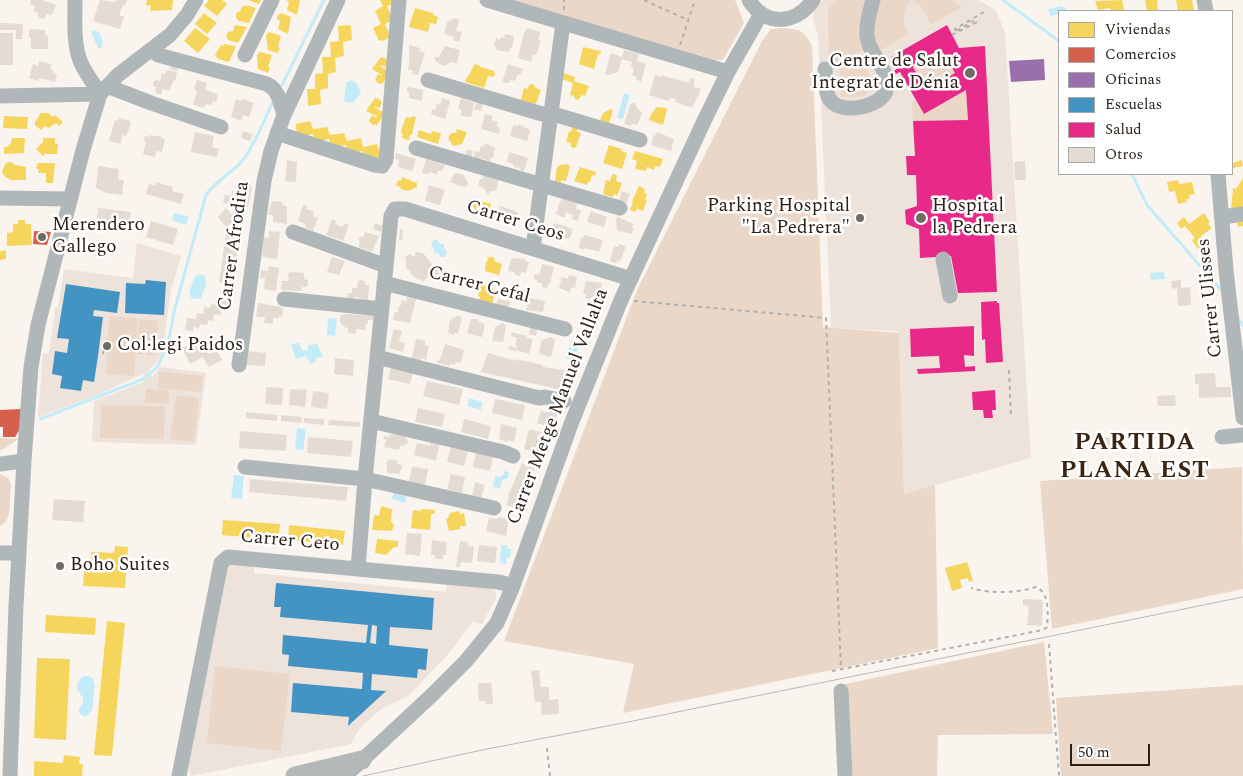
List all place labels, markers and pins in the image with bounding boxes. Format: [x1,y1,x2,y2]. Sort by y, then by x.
place label: Centre de Salut Integrat de Dénia [811,51,959,95]
marker: Centre de Salut Integrat de Dénia [963,66,977,80]
place label: Parking Hospital "La Pedrera" [707,196,850,240]
place label: Hospital la Pedrera [932,196,1017,240]
marker: Hospital la Pedrera [914,211,928,225]
marker: Parking Hospital "La Pedrera" [854,212,866,224]
place label: Merendero Gallego [52,215,145,259]
marker: Merendero Gallego [36,231,48,243]
place label: Col·legi Paidos [117,335,243,357]
marker: Col·legi Paidos [101,340,113,352]
place label: Boho Suites [70,555,170,577]
marker: Boho Suites [54,560,66,572]

